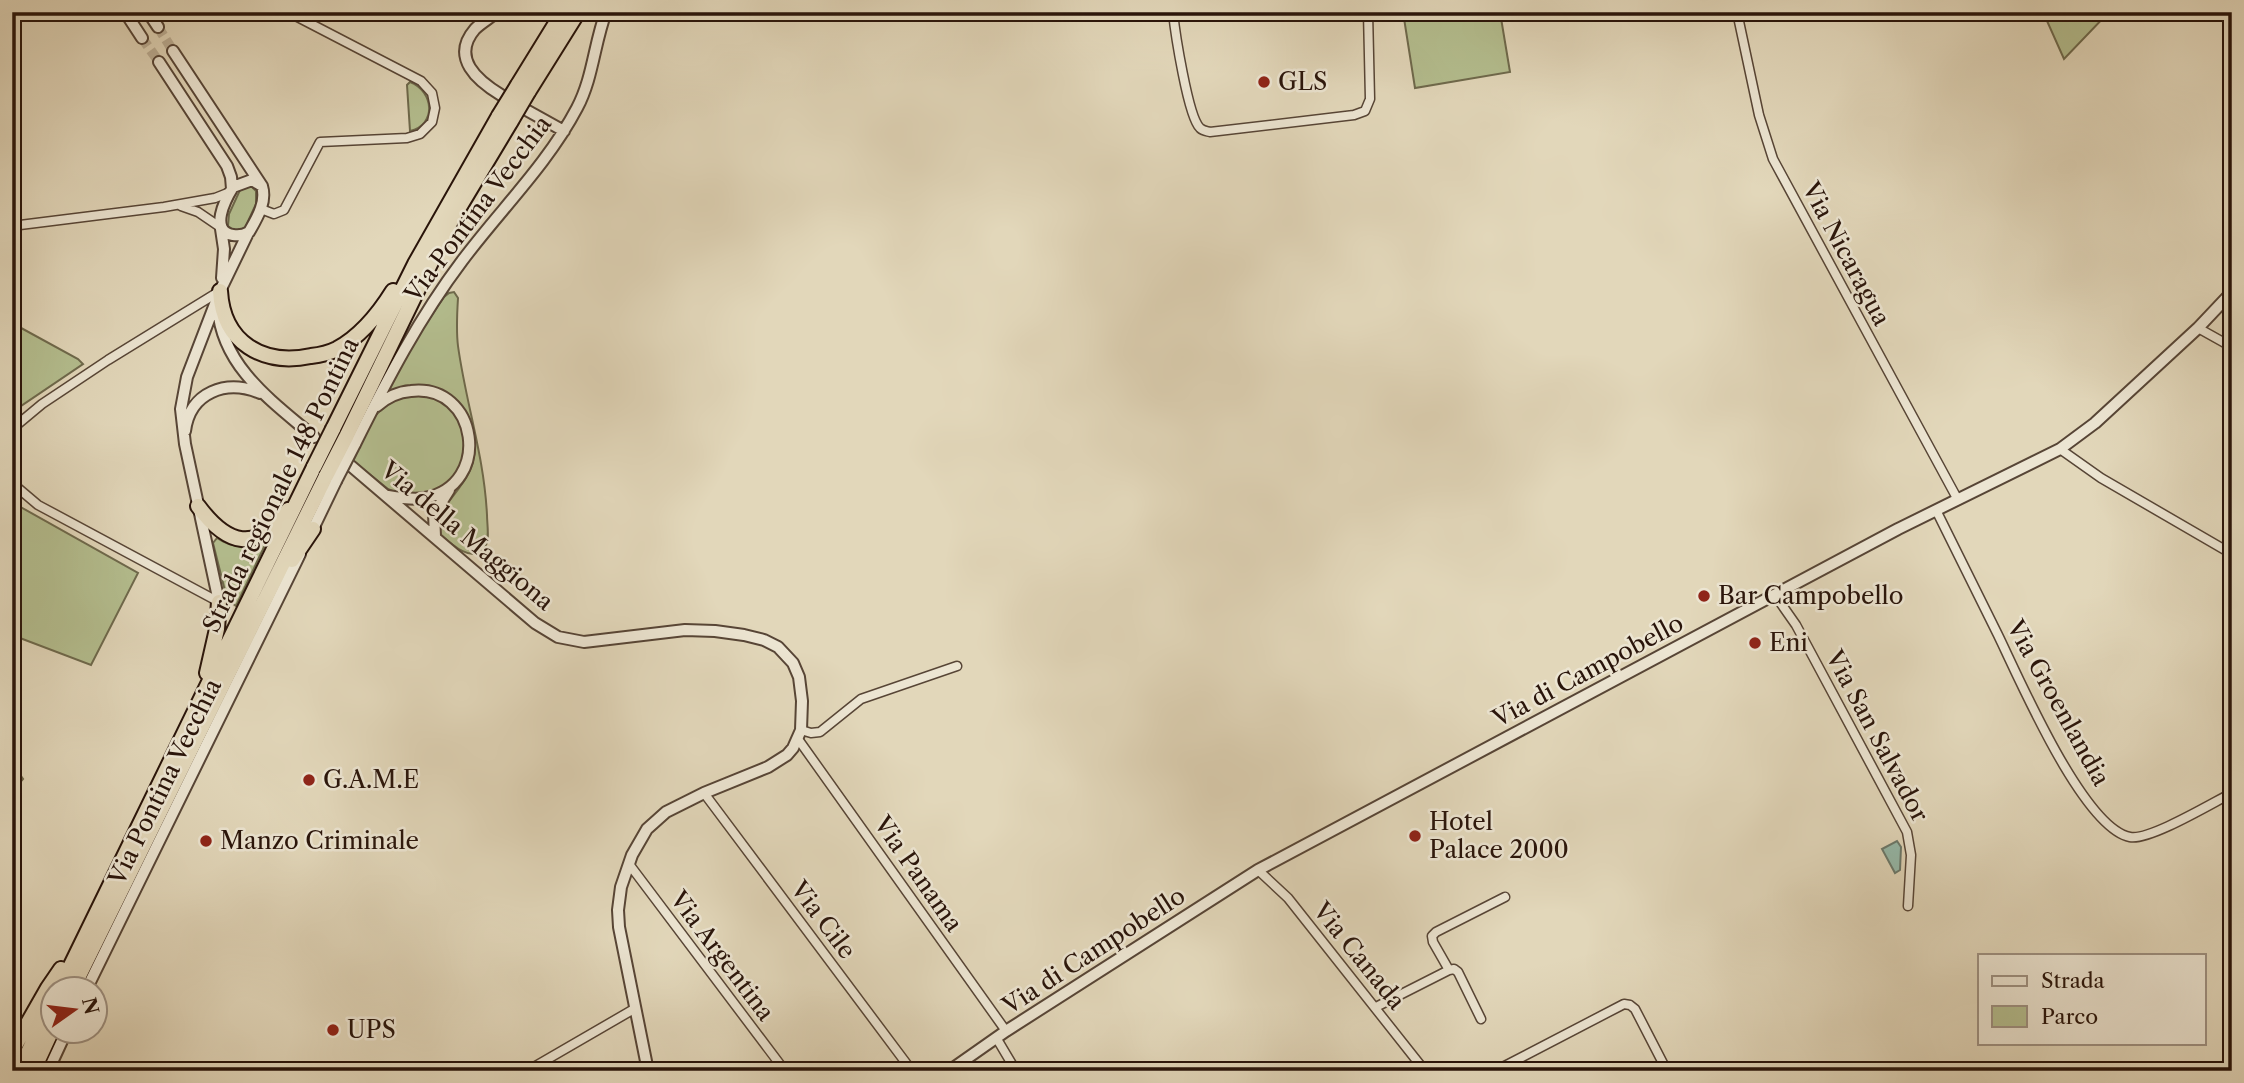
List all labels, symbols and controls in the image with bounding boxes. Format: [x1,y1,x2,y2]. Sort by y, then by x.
place label: GLS [1278,67,1327,96]
marker: GLS [1256,74,1272,90]
street label: Via Pontina Vecchia [397,110,557,308]
street label: Via Nicaragua [1796,176,1897,331]
street label: Strada regionale 148 Pontina [196,332,365,637]
street label: Via della Maggiona [374,454,560,616]
place label: Bar Campobello [1718,581,1903,610]
marker: Bar Campobello [1696,588,1712,604]
street label: Via di Campobello [1487,608,1688,734]
street label: Via Groenlandia [2000,614,2116,791]
place label: Eni [1769,628,1808,657]
marker: Eni [1747,635,1763,651]
street label: Via San Salvador [1820,644,1935,826]
street label: Via Pontina Vecchia [102,674,227,891]
place label: G.A.M.E [323,765,419,794]
marker: G.A.M.E [301,772,317,788]
place label: Hotel Palace 2000 [1429,807,1569,864]
street label: Via Panama [867,810,969,937]
place label: Manzo Criminale [220,826,419,855]
marker: Hotel Palace 2000 [1407,828,1423,844]
marker: Manzo Criminale [198,833,214,849]
street label: Via Cile [784,874,862,964]
street label: Via di Campobello [996,881,1190,1021]
street label: Via Argentina [664,884,781,1026]
street label: Via Canada [1307,895,1412,1015]
legend [1978,954,2206,1044]
text: Strada [2041,968,2106,993]
north arrow [38,974,108,1044]
text: N [77,995,103,1017]
text: Parco [2041,1004,2098,1029]
place label: UPS [347,1015,396,1044]
marker: UPS [325,1022,341,1038]

